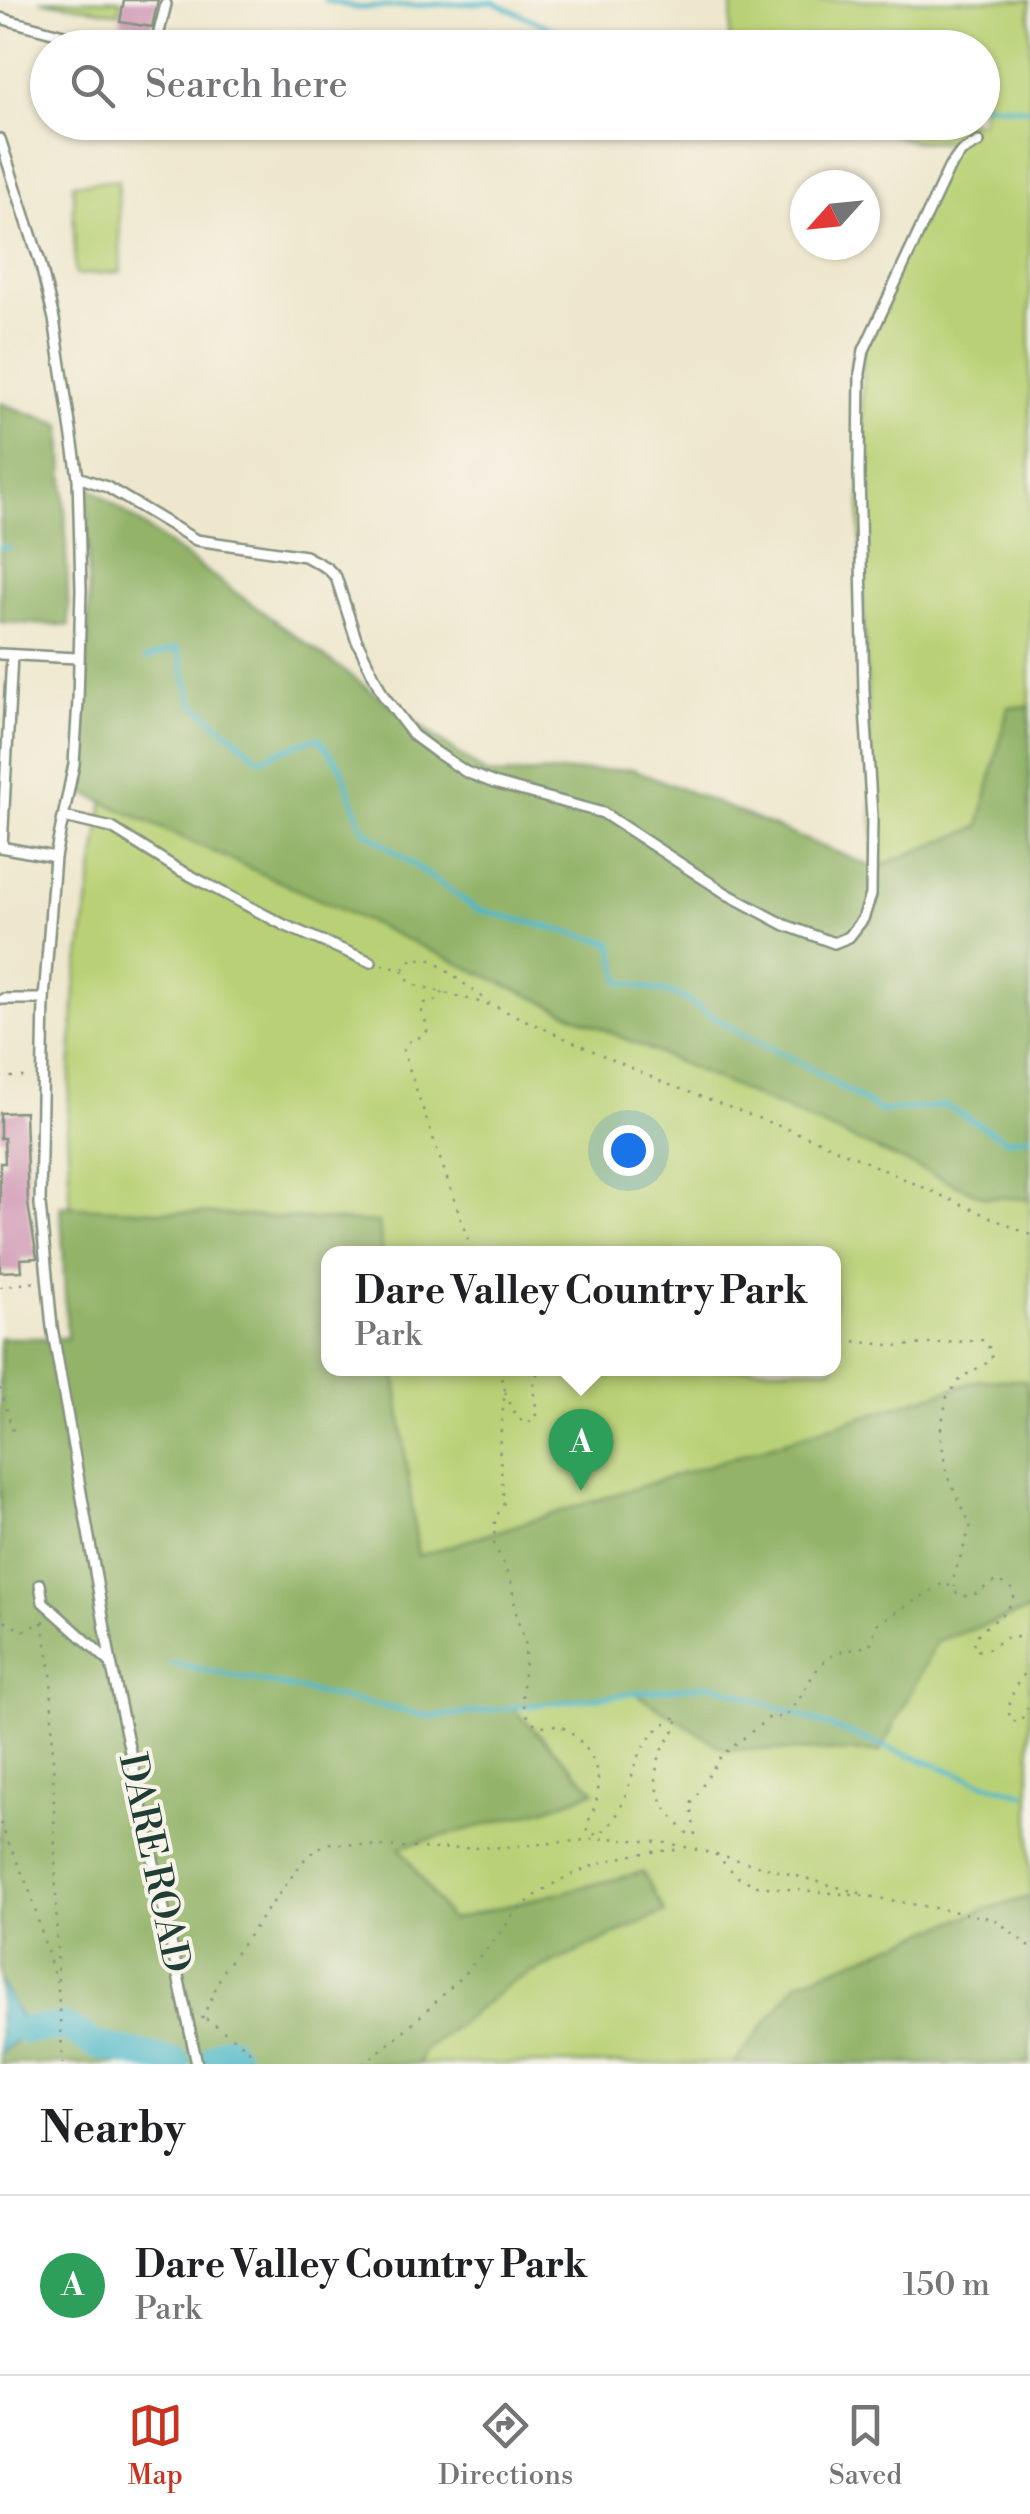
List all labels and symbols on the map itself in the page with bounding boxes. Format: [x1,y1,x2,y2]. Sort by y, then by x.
north arrow [790,170,880,260]
your location [603,1125,654,1176]
pin: A [548,1408,614,1491]
street label: DARE ROAD [108,1749,200,1977]

